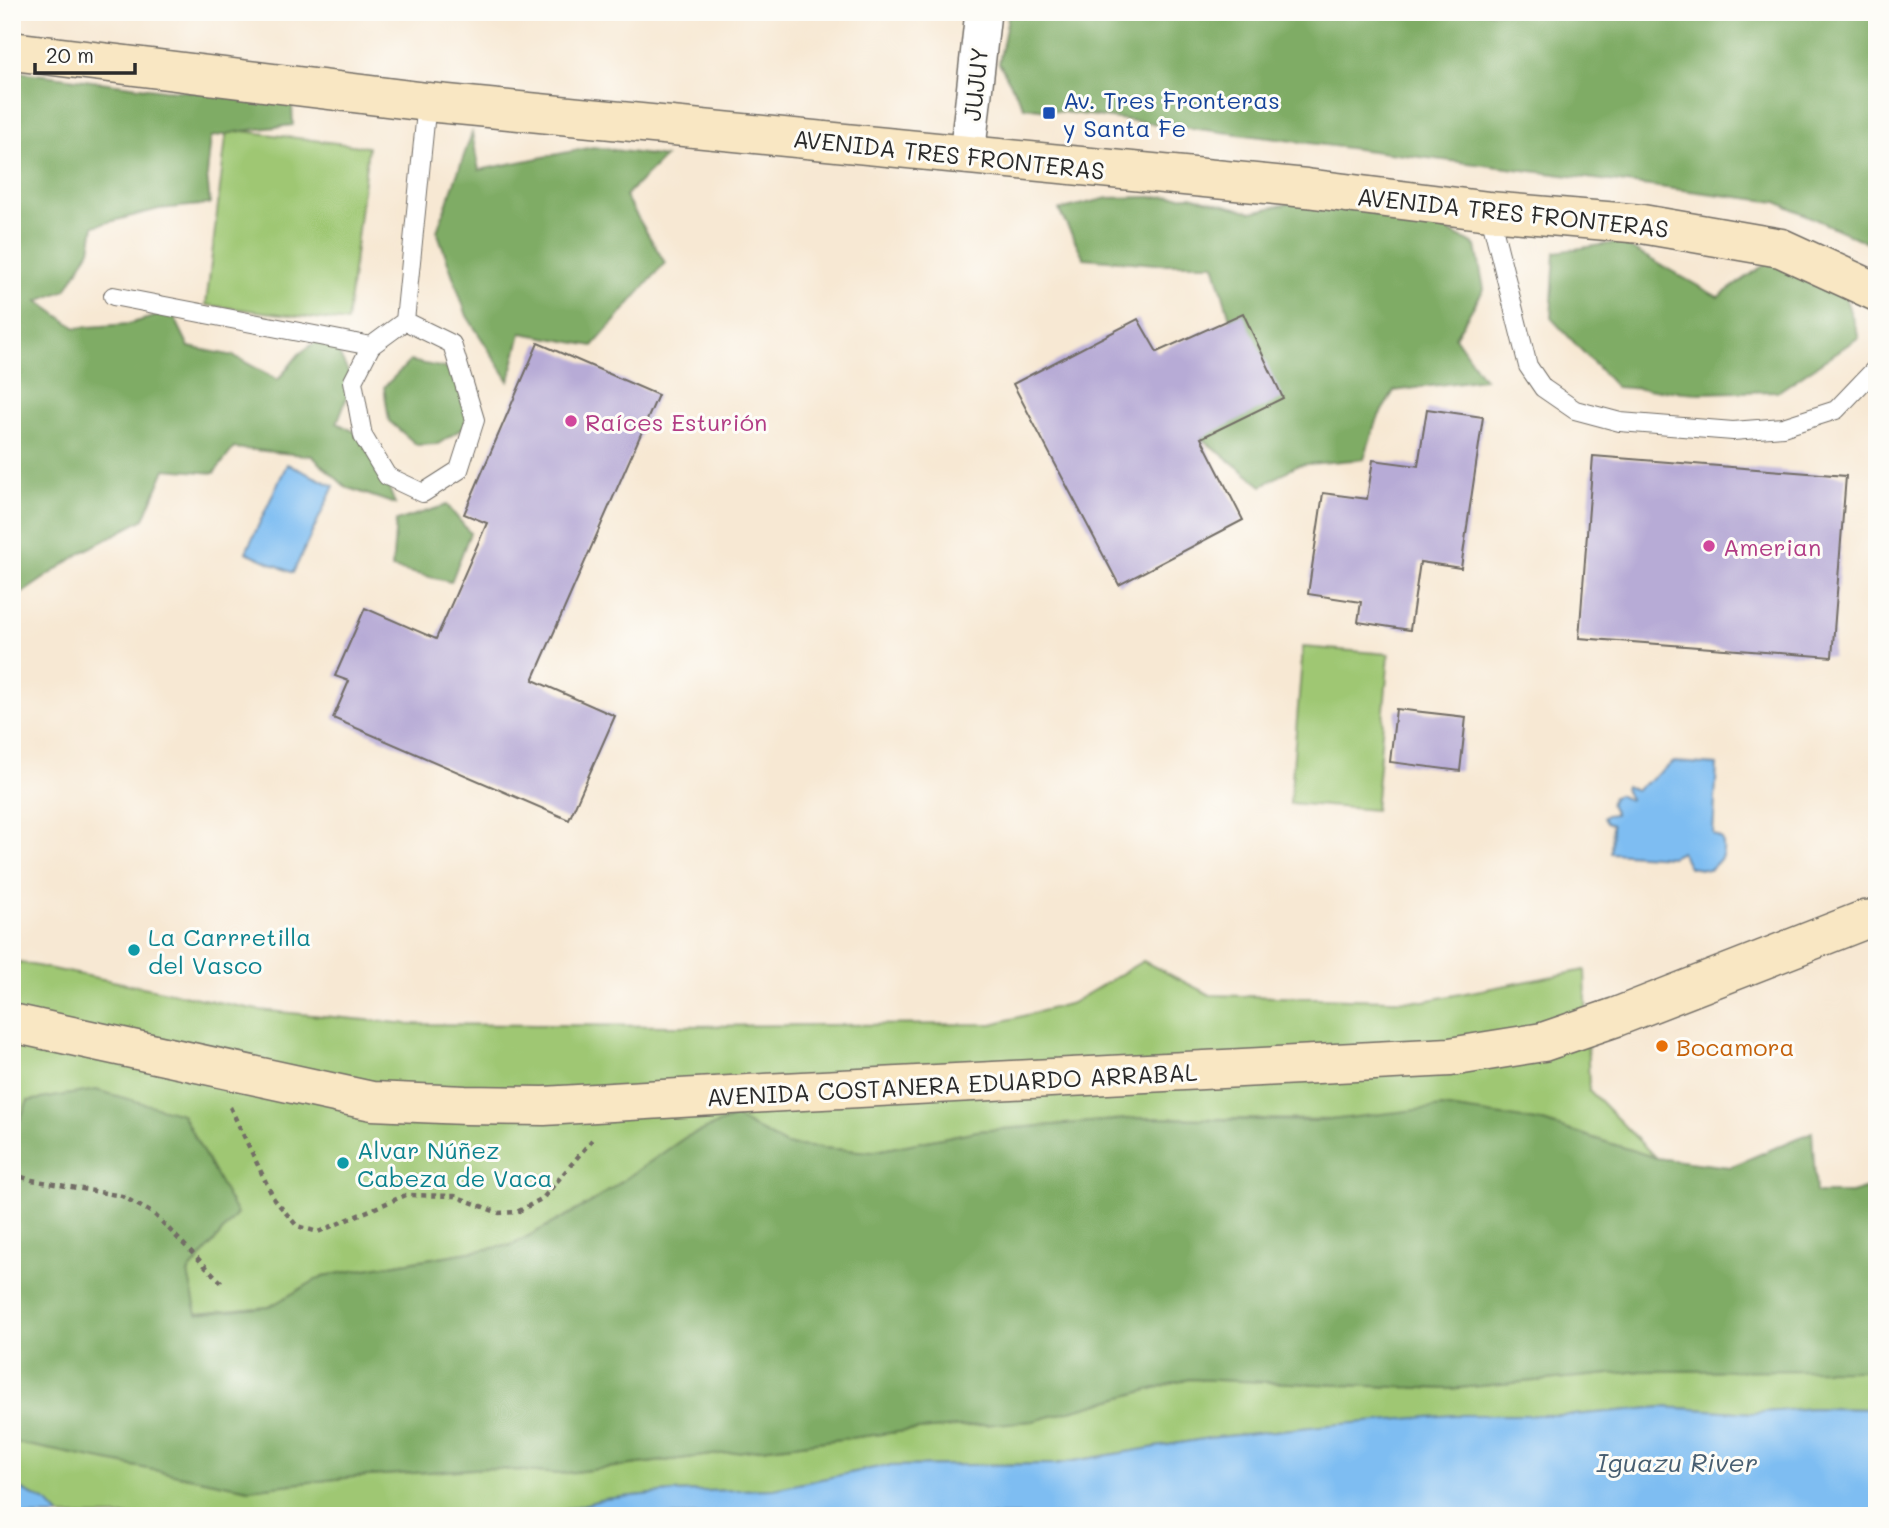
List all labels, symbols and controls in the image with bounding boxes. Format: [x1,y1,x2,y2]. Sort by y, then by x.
scale bar [35,32,135,76]
text: 20 m [46,41,94,68]
street label: JUJUY [956,46,994,122]
place label: Av. Tres Fronteras y Santa Fe [1063,84,1280,143]
marker: Av. Tres Fronteras y Santa Fe [1041,105,1057,121]
street label: AVENIDA TRES FRONTERAS [792,122,1106,186]
street label: AVENIDA TRES FRONTERAS [1356,180,1670,244]
place label: Raíces Esturión [585,406,767,437]
marker: Raíces Esturión [563,413,579,429]
place label: Amerian [1723,531,1821,562]
marker: Amerian [1701,538,1717,554]
place label: La Carrretilla del Vasco [148,921,311,980]
marker: La Carrretilla del Vasco [126,942,142,958]
place label: Bocamora [1676,1031,1795,1062]
marker: Bocamora [1654,1038,1670,1054]
street label: AVENIDA COSTANERA EDUARDO ARRABAL [706,1056,1199,1112]
place label: Alvar Núñez Cabeza de Vaca [357,1134,552,1193]
marker: Alvar Núñez Cabeza de Vaca [335,1155,351,1171]
water label: Iguazu River [1596,1445,1758,1479]

